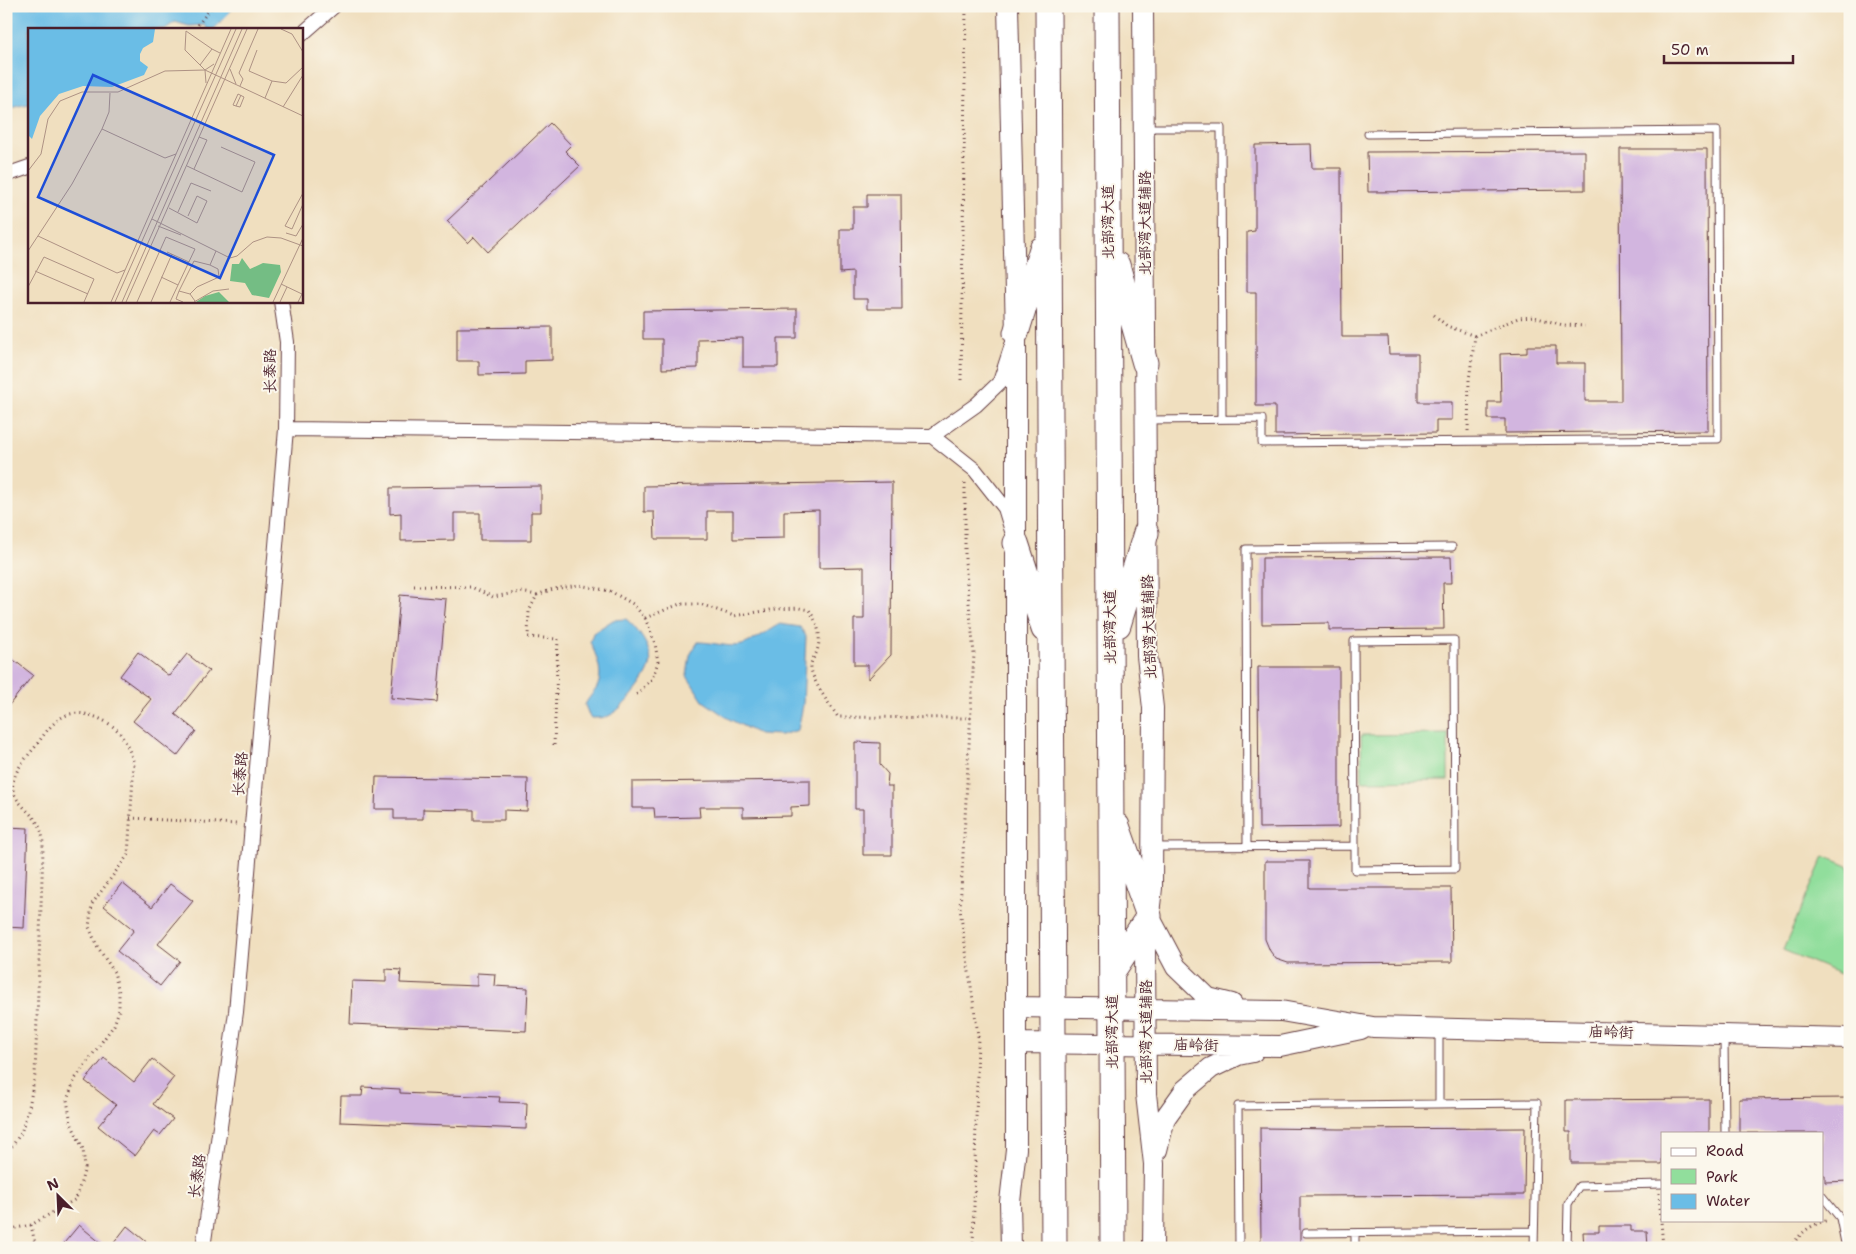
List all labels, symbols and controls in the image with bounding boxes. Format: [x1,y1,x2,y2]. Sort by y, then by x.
inset map [28,28,302,302]
scale bar [1664,32,1792,64]
text: 50 m [1671,40,1709,60]
street label: 北部湾大道辅路 [1135,170,1155,276]
street label: 北部湾大道 [1098,184,1118,260]
street label: 长泰路 [260,348,280,394]
street label: 北部湾大道辅路 [1137,574,1161,680]
street label: 北部湾大道 [1100,589,1120,665]
street label: 长泰路 [228,751,252,797]
street label: 北部湾大道辅路 [1136,979,1156,1085]
street label: 北部湾大道 [1102,994,1122,1070]
street label: 庙岭街 [1588,1022,1634,1042]
street label: 庙岭街 [1173,1035,1219,1055]
legend [1661,1132,1824,1222]
text: Road [1706,1141,1744,1161]
street label: 长泰路 [184,1152,210,1200]
text: Park [1706,1167,1738,1187]
north arrow [32,1172,82,1222]
text: N [44,1174,61,1195]
text: Water [1706,1191,1750,1211]

